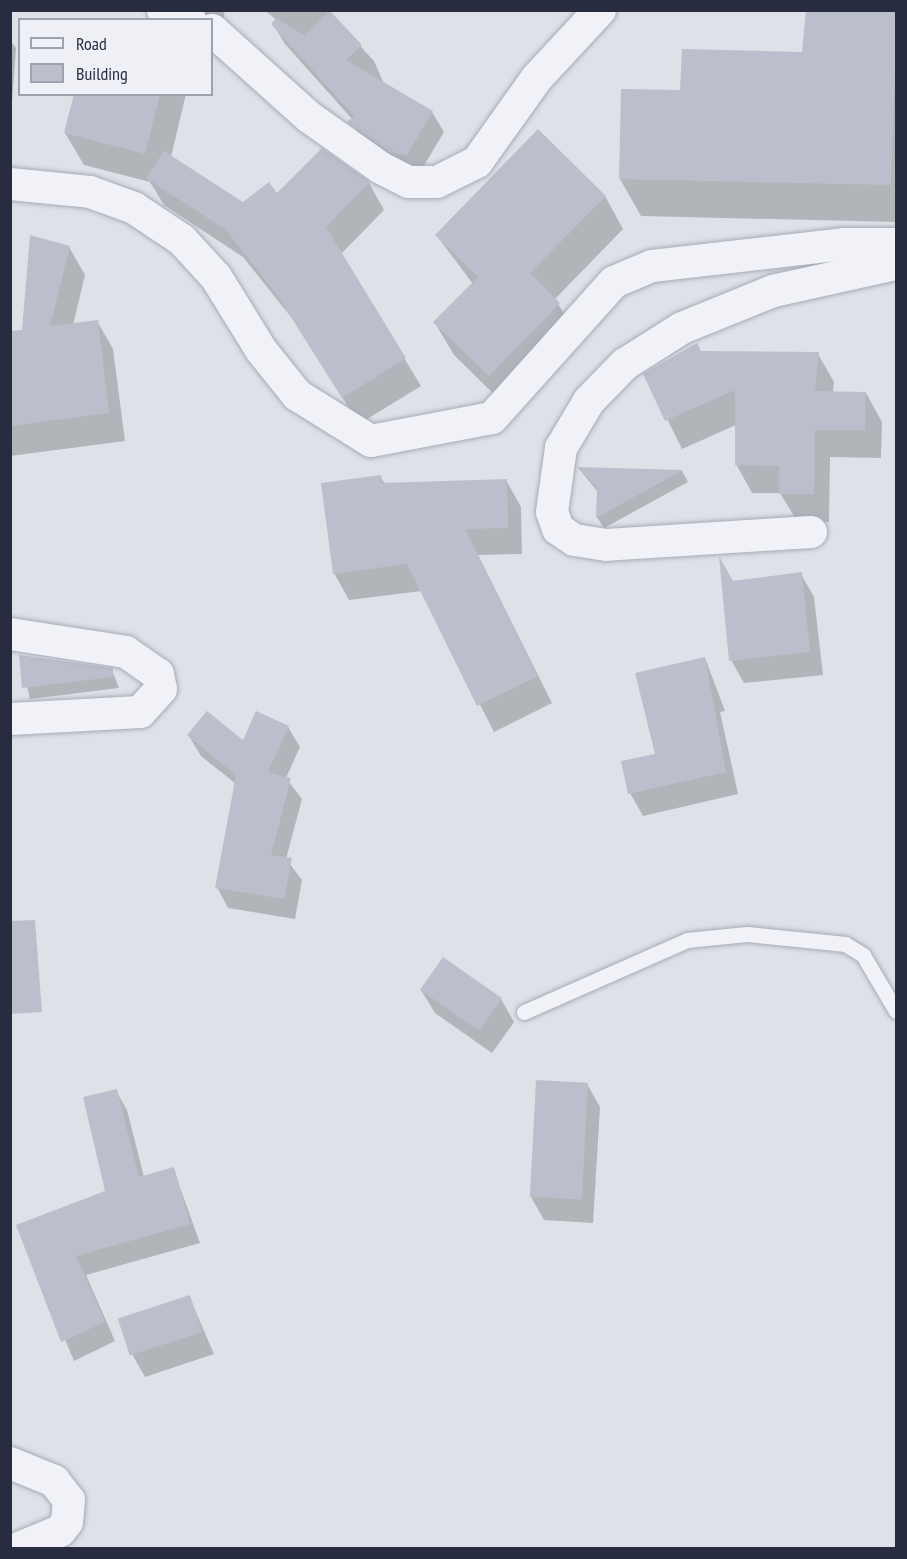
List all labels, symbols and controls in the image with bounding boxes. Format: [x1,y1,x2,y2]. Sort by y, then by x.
legend [18,18,213,96]
text: Road [76,32,107,55]
text: Building [76,62,128,85]

